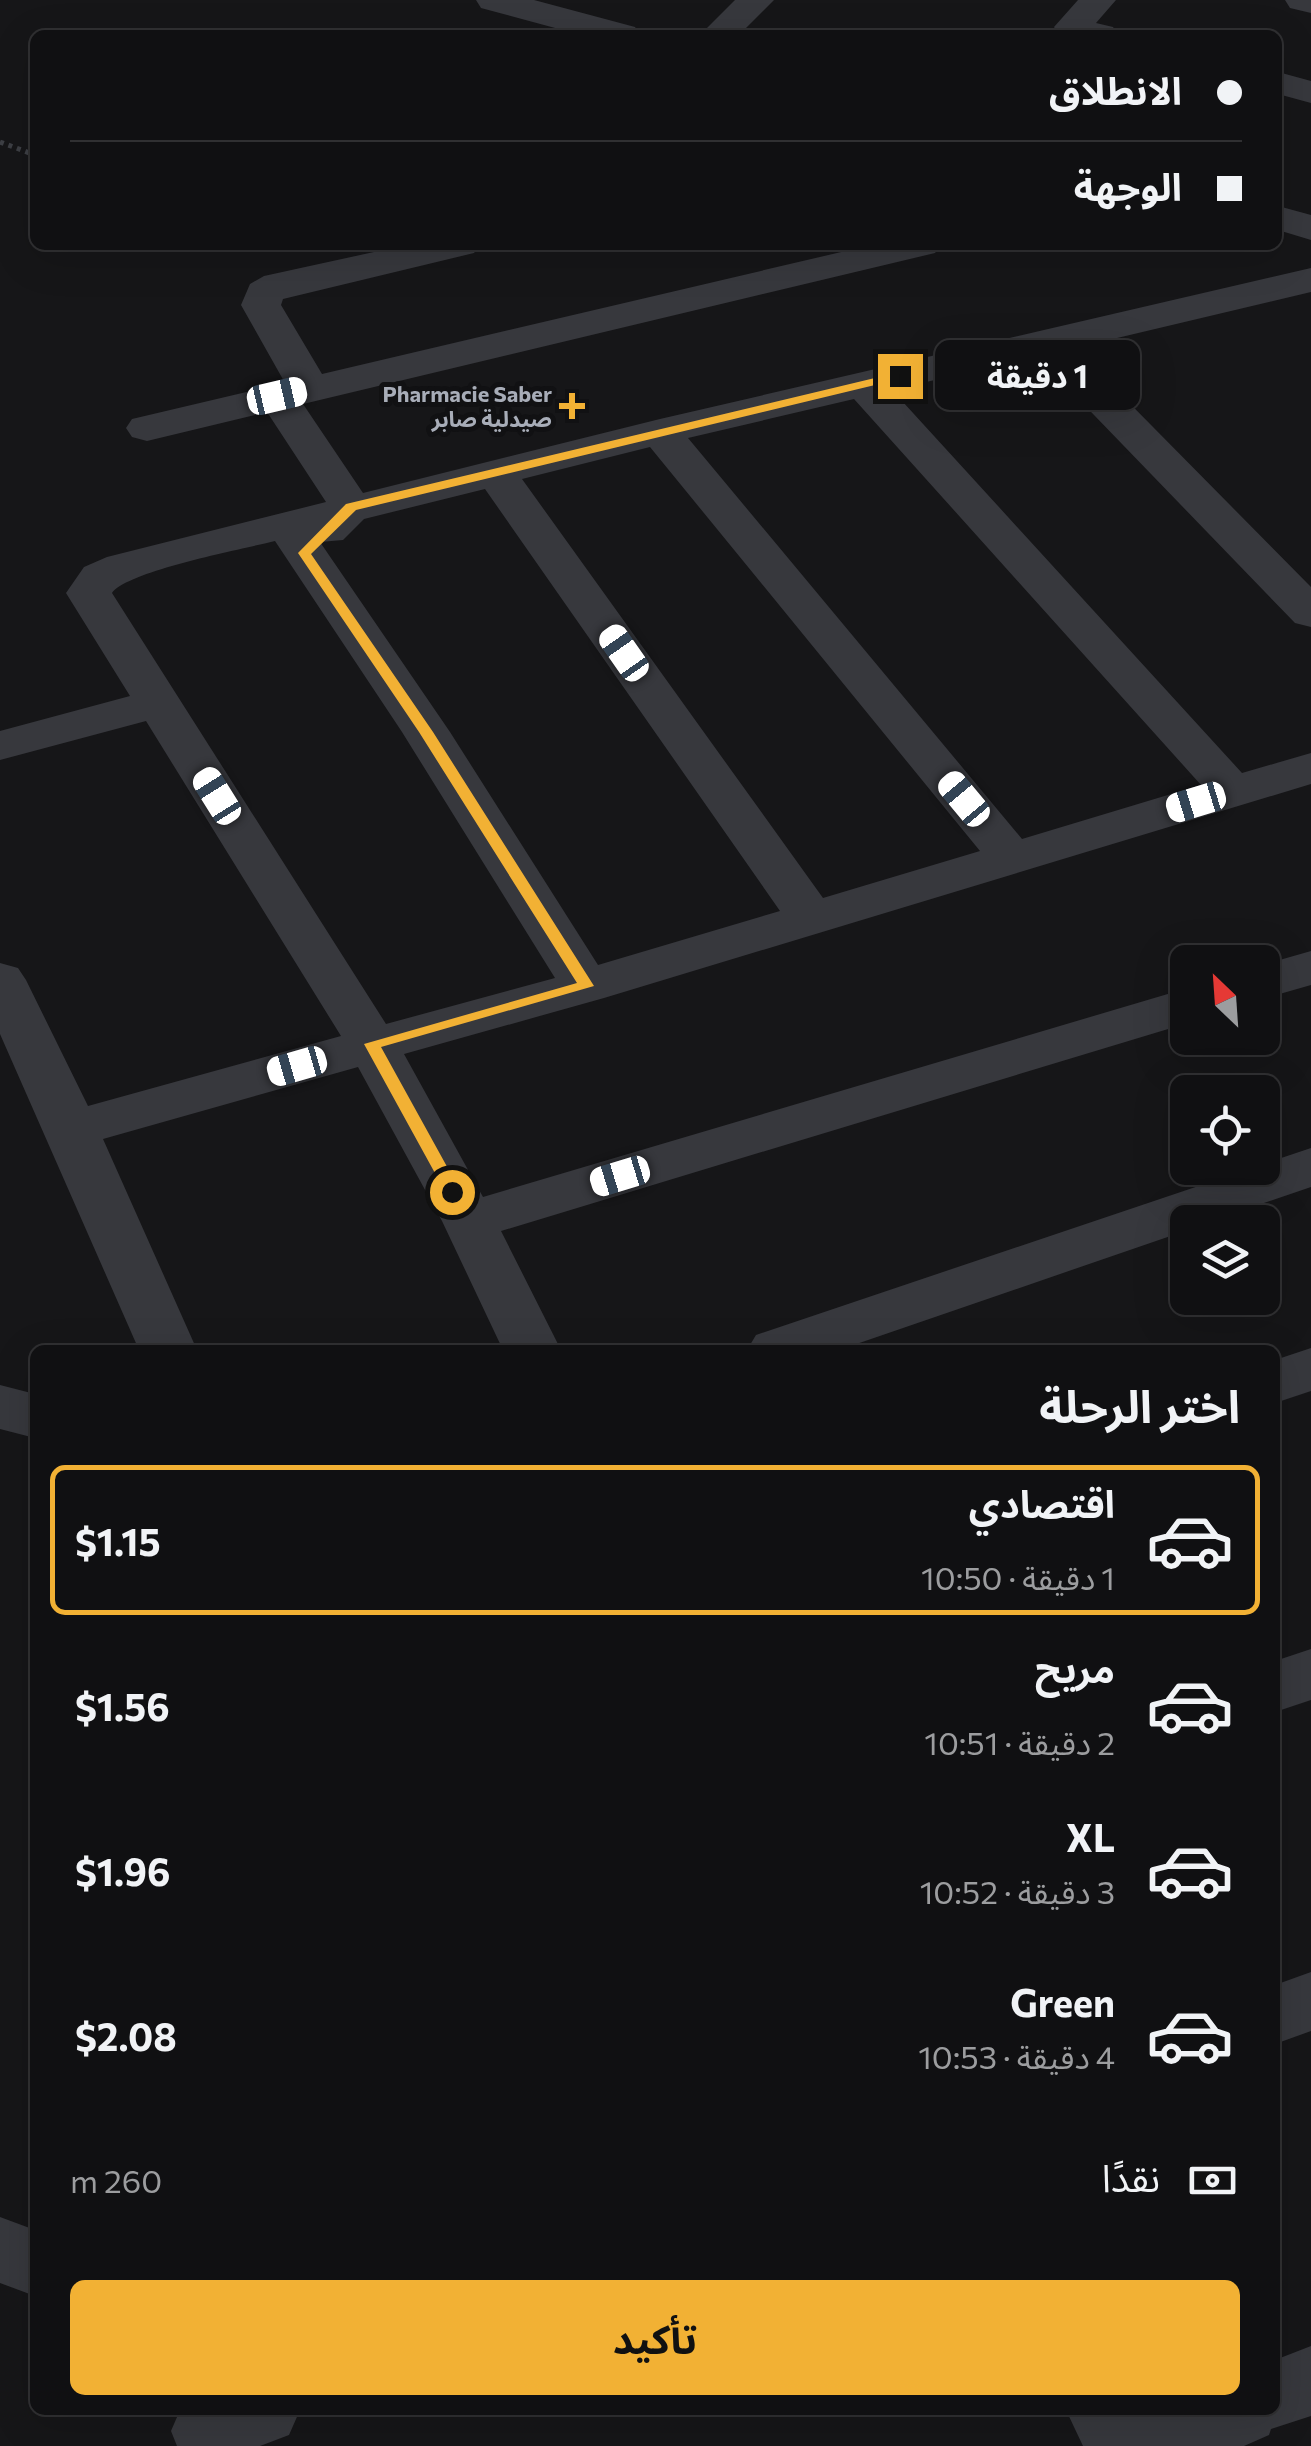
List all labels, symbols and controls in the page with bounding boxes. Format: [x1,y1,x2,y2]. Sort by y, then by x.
text: الانطلاق [1049,66,1182,113]
text: الوجهة [1074,162,1182,209]
callout: 1 دقيقة [935,341,1140,411]
route end [878,354,923,399]
text: 1 دقيقة [987,355,1088,395]
car [244,375,310,417]
place label: Pharmacie Saber صيدلية صابر [382,380,552,432]
marker: Pharmacie Saber صيدلية صابر [561,395,583,417]
car [595,620,653,686]
car [188,763,246,829]
car [933,766,995,832]
car [1163,779,1229,825]
north arrow [1170,945,1280,1055]
map controls [1170,945,1280,1315]
car [264,1043,330,1089]
button: locate [1170,1075,1280,1185]
car [587,1153,653,1199]
route start [430,1170,475,1215]
button: layers [1170,1205,1280,1315]
text: اختر الرحلة [1039,1377,1240,1432]
text: اقتصادي [969,1479,1115,1526]
icon: car [1145,1495,1235,1585]
text: $1.15 [75,1517,161,1564]
text: 1 دقيقة · 10:50 [921,1557,1115,1597]
text: مريح [1035,1644,1115,1691]
icon: car [1145,1660,1235,1750]
text: $1.56 [75,1682,170,1729]
text: 2 دقيقة · 10:51 [924,1722,1115,1762]
text: XL [1066,1813,1115,1860]
icon: car [1145,1825,1235,1915]
text: $1.96 [75,1847,170,1894]
text: 3 دقيقة · 10:52 [920,1871,1115,1911]
text: Green [1010,1978,1115,2025]
icon: car [1145,1990,1235,2080]
text: $2.08 [75,2012,177,2059]
text: 4 دقيقة · 10:53 [918,2036,1115,2076]
text: نقدًا [1102,2153,1160,2200]
icon: cash [1185,2153,1240,2208]
text: 260 m [70,2160,162,2200]
button: تأكيد [70,2280,1240,2395]

